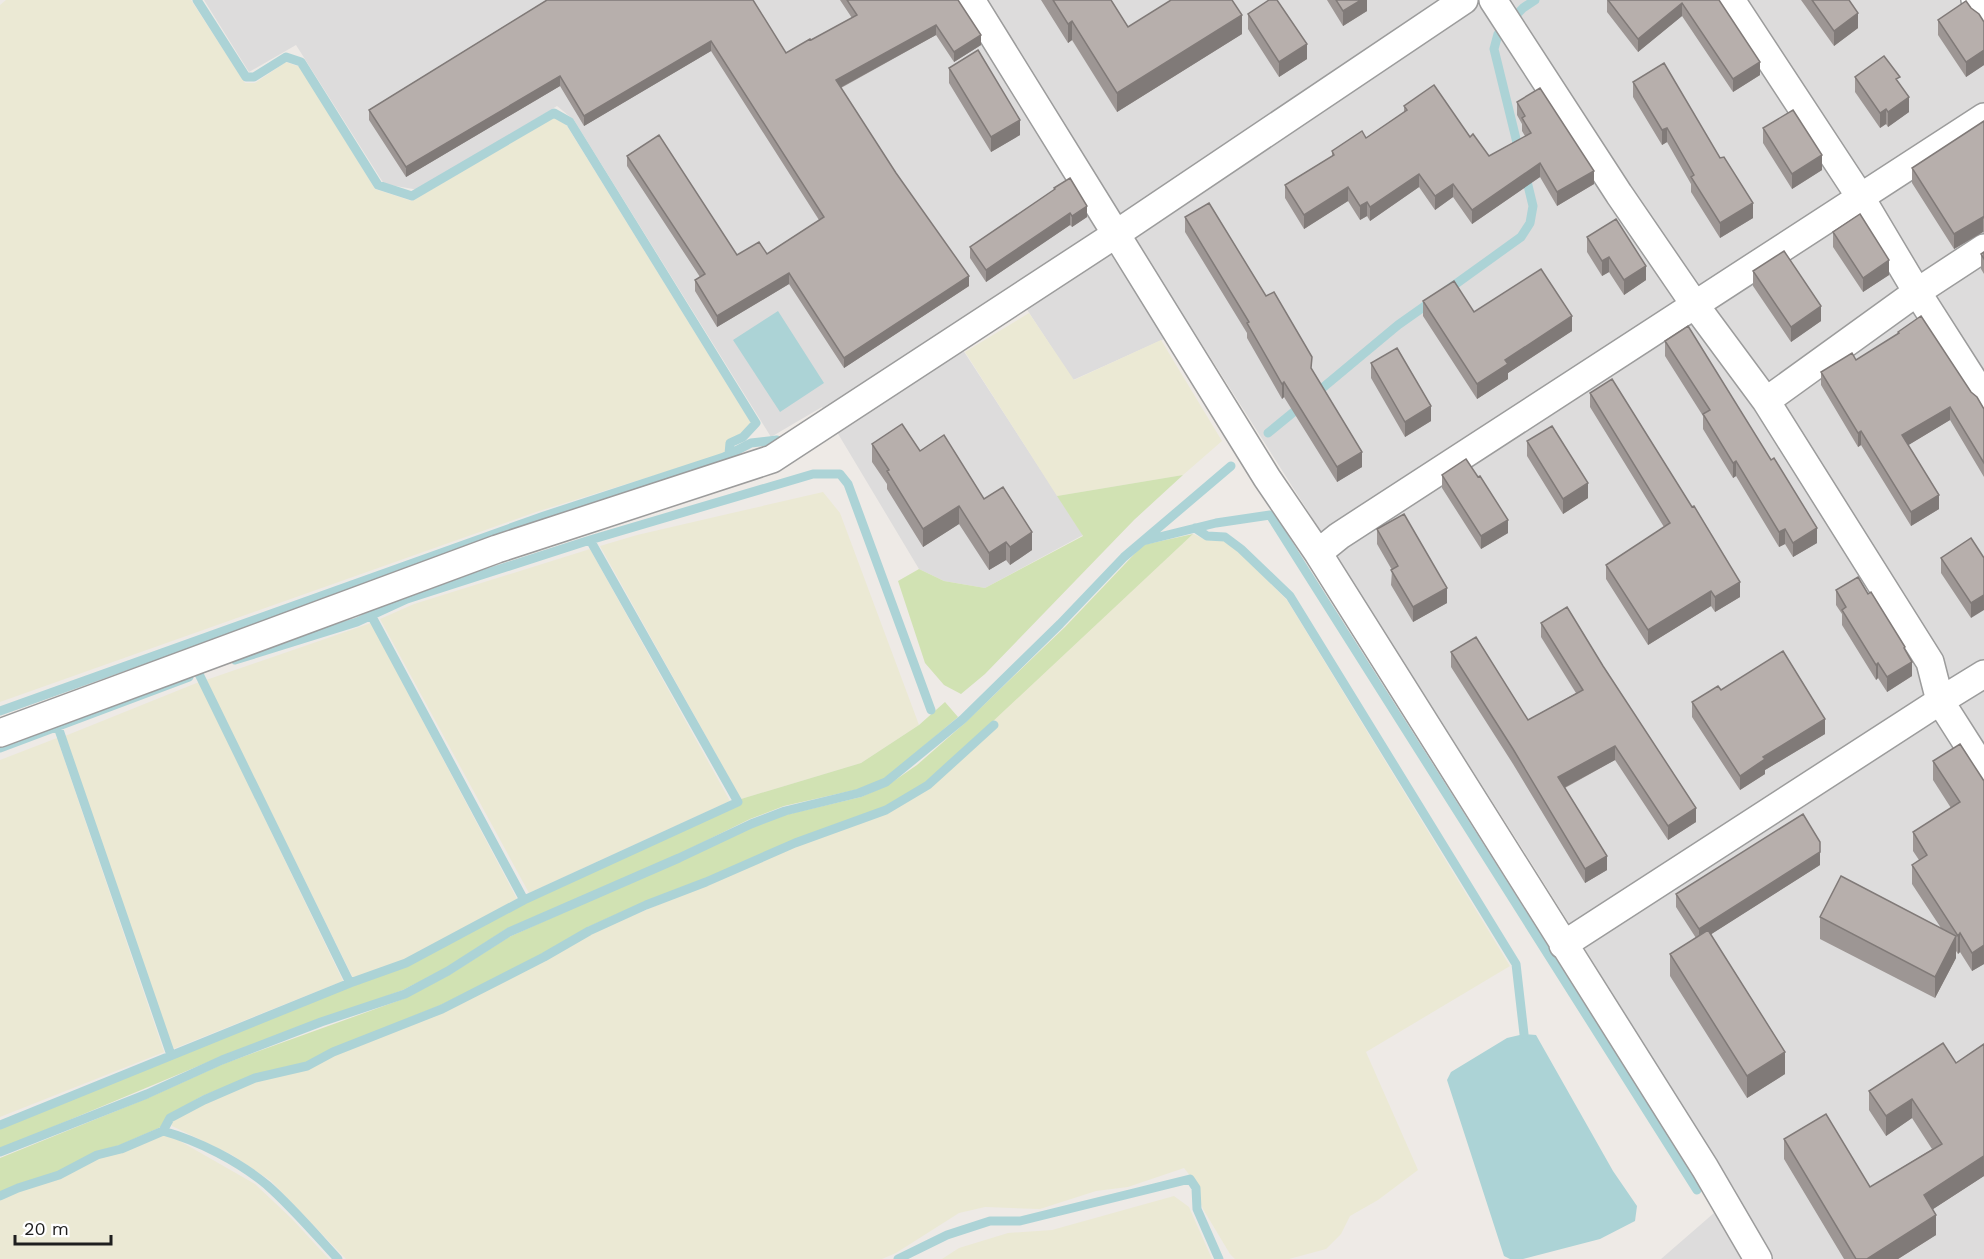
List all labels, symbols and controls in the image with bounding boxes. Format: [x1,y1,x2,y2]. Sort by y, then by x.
scale bar [15,1208,111,1246]
text: 20 m [24,1218,69,1239]

